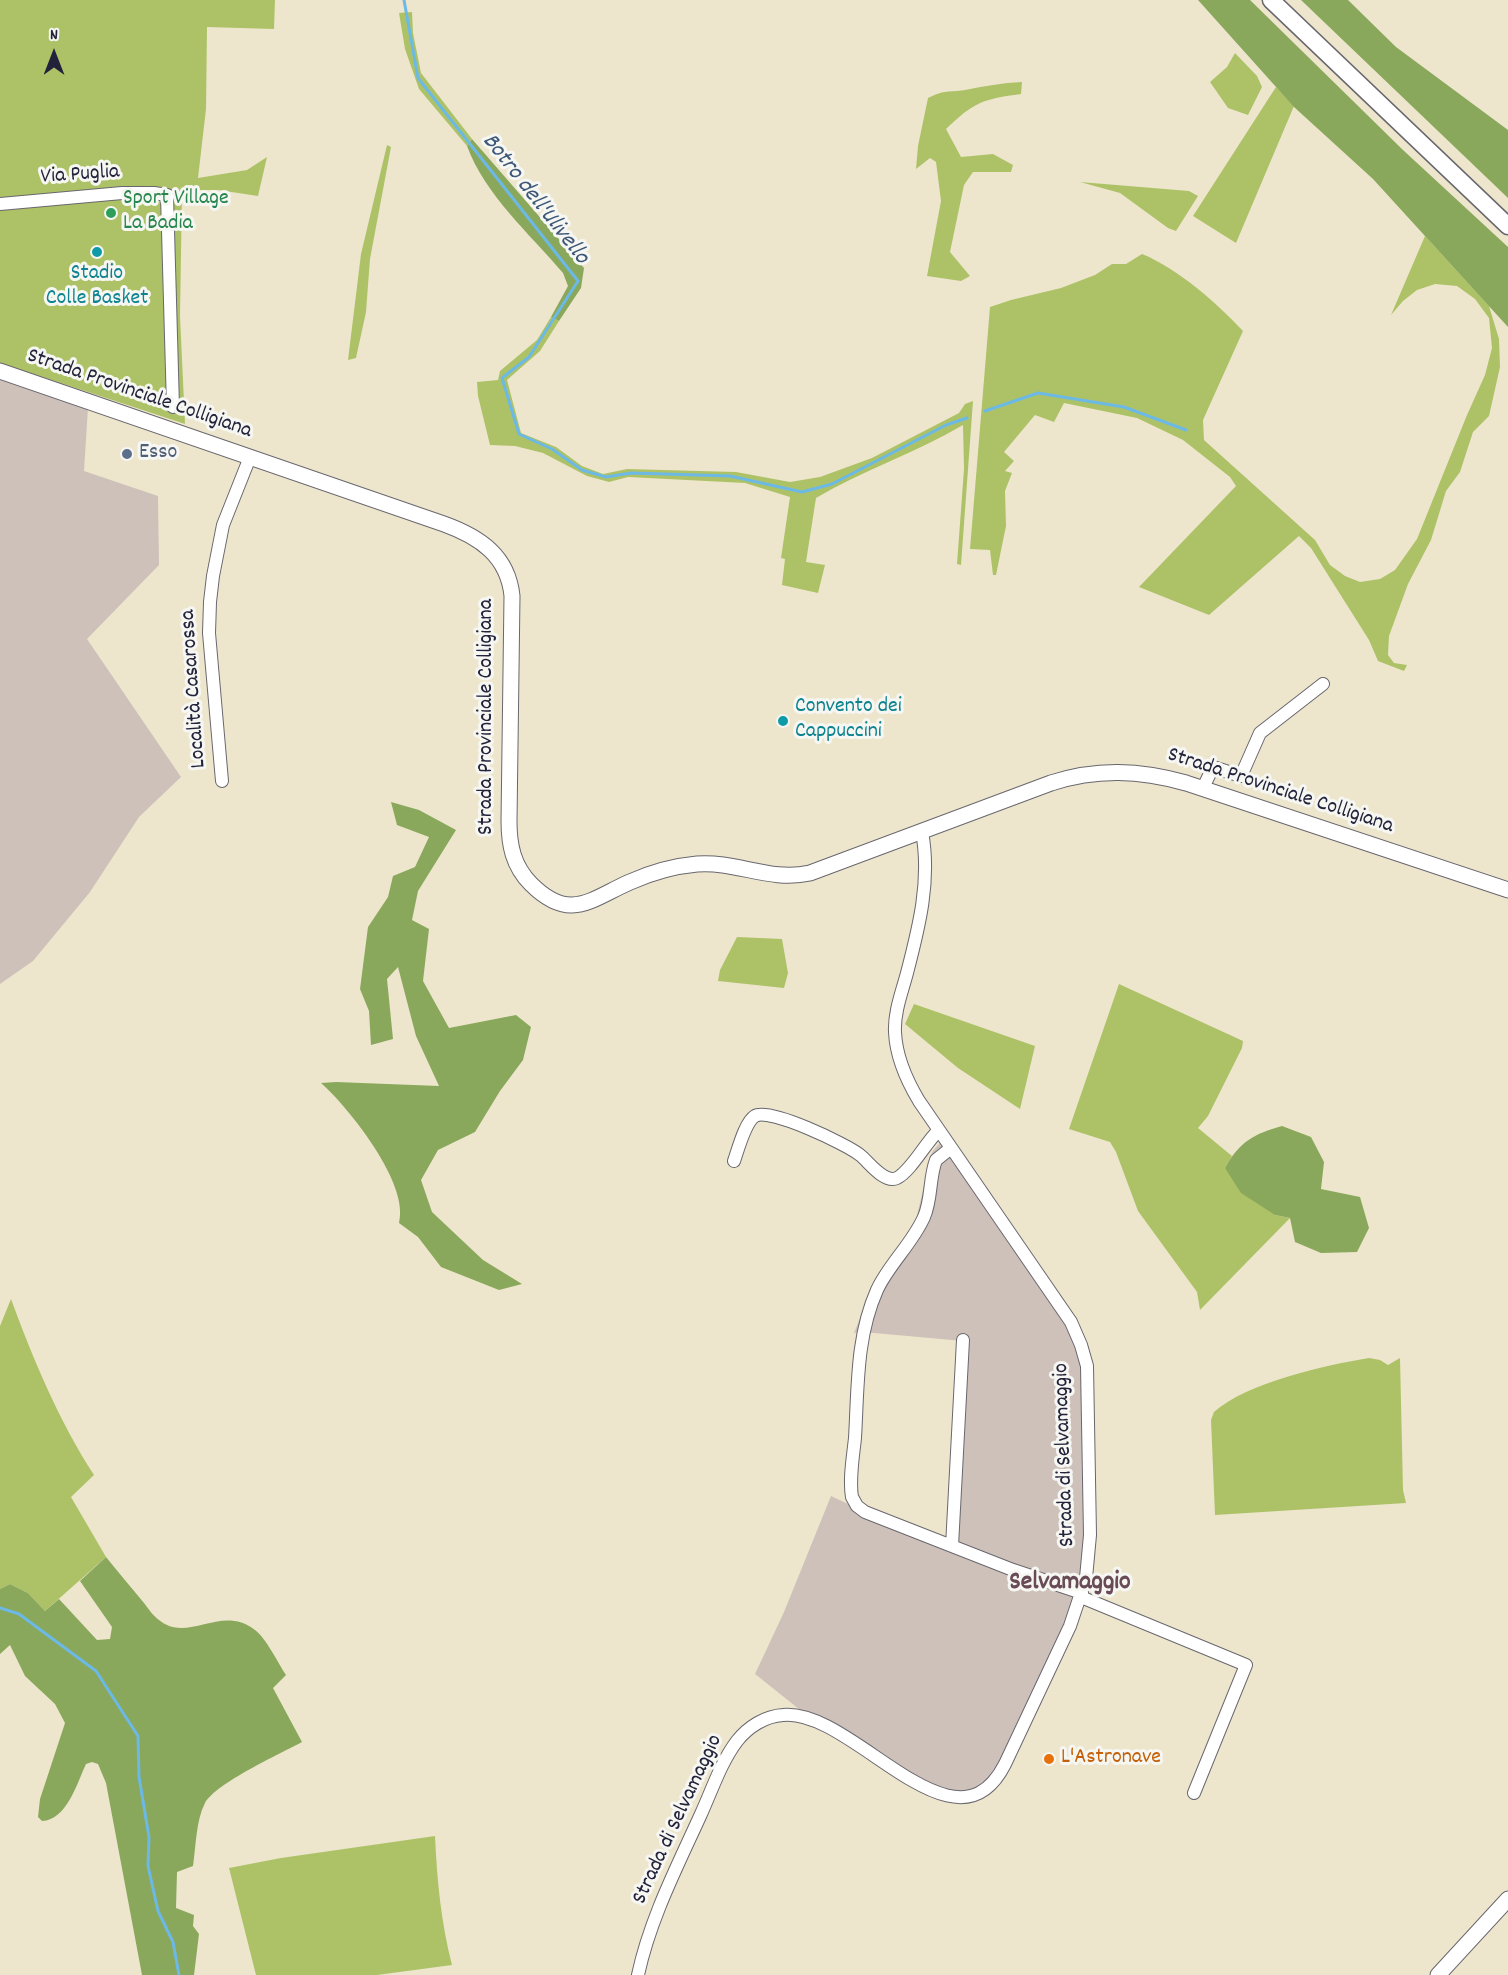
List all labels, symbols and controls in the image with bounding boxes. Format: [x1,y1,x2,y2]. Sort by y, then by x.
north arrow [24,24,84,84]
text: N [50,24,58,47]
water label: Botro dell'Ulivello [474,129,594,271]
street label: Via Puglia [40,160,120,192]
place label: Sport Village La Badia [123,187,229,238]
marker: Sport Village La Badia [104,206,118,220]
marker: Stadio Colle Basket [90,245,104,259]
place label: Stadio Colle Basket [46,262,148,314]
street label: Strada Provinciale Colligiana [23,344,255,446]
place label: Esso [139,441,177,467]
marker: Esso [120,447,134,461]
street label: Strada Provinciale Colligiana [475,599,501,835]
street label: Località Casarossa [176,609,214,769]
place label: Convento dei Cappuccini [795,695,902,746]
marker: Convento dei Cappuccini [776,714,790,728]
street label: Strada Provinciale Colligiana [1164,743,1396,841]
street label: Strada di Selvamaggio [1050,1363,1082,1547]
district label: Selvamaggio [1009,1568,1131,1600]
street label: Strada di Selvamaggio [628,1731,730,1909]
place label: L'Astronave [1061,1746,1161,1772]
marker: L'Astronave [1042,1752,1056,1766]

